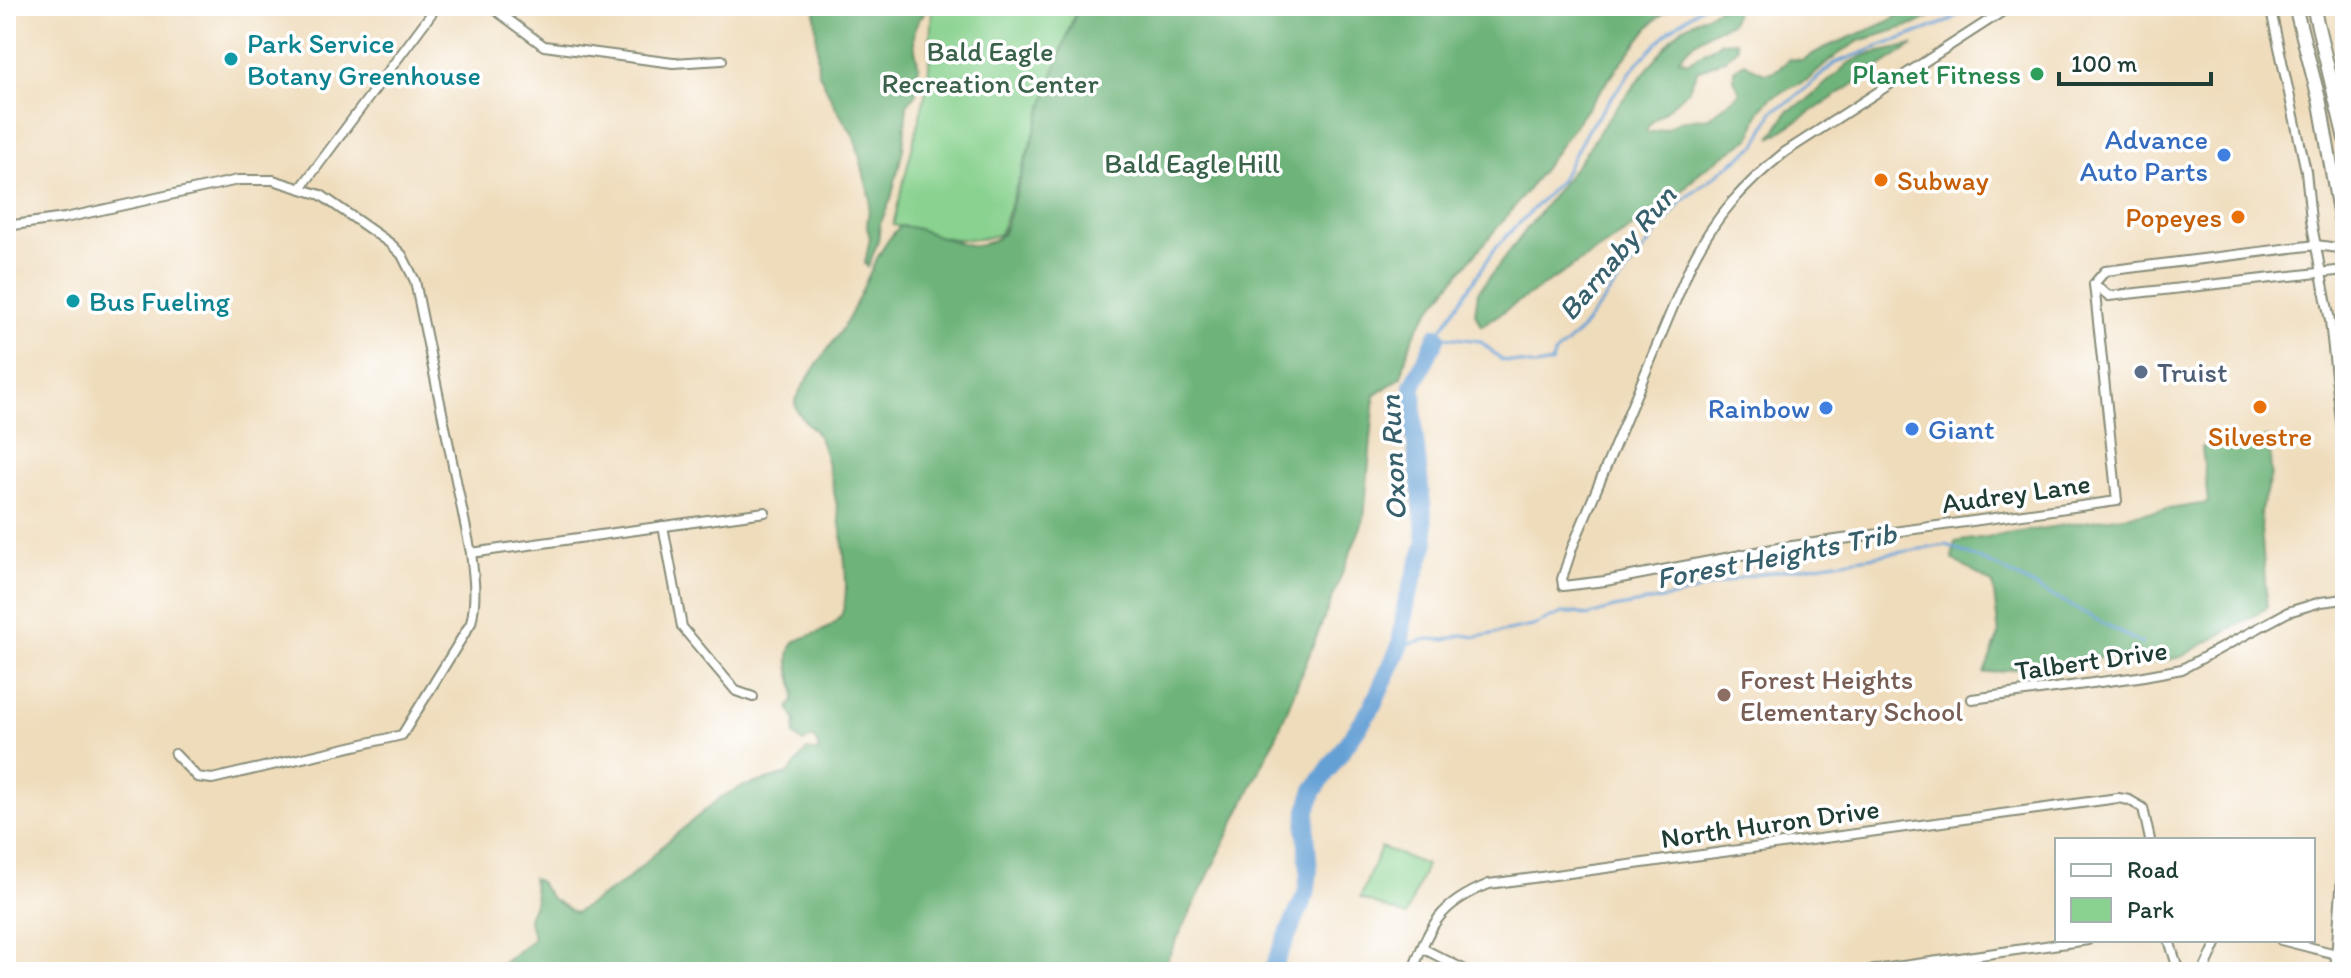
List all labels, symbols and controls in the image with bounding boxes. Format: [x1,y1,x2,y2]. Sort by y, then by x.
place label: Park Service Botany Greenhouse [247,26,481,92]
park label: Bald Eagle Recreation Center [881,34,1099,100]
scale bar [2059,36,2211,86]
text: 100 m [2071,49,2137,78]
marker: Park Service Botany Greenhouse [222,50,240,68]
place label: Planet Fitness [1852,57,2021,91]
marker: Planet Fitness [2028,65,2046,83]
place label: Advance Auto Parts [2080,122,2208,188]
park label: Bald Eagle Hill [1104,146,1280,180]
marker: Advance Auto Parts [2215,146,2233,164]
place label: Subway [1897,163,1989,197]
marker: Subway [1872,171,1890,189]
water label: Barnaby Run [1549,178,1684,328]
place label: Popeyes [2125,200,2222,234]
marker: Popeyes [2229,208,2247,226]
place label: Bus Fueling [89,284,231,318]
marker: Bus Fueling [64,292,82,310]
place label: Truist [2157,355,2227,389]
marker: Truist [2132,363,2150,381]
place label: Rainbow [1708,391,1810,425]
water label: Oxon Run [1371,393,1414,522]
marker: Silvestre [2251,398,2269,416]
marker: Rainbow [1817,399,1835,417]
place label: Giant [1928,412,1995,446]
place label: Silvestre [2208,419,2312,453]
marker: Giant [1903,420,1921,438]
street label: Audrey Lane [1939,466,2093,520]
water label: Forest Heights Trib [1653,514,1900,597]
street label: Talbert Drive [2012,632,2170,688]
place label: Forest Heights Elementary School [1740,662,1963,728]
marker: Forest Heights Elementary School [1715,686,1733,704]
street label: North Huron Drive [1659,791,1881,855]
legend [2055,838,2315,942]
text: Road [2127,855,2179,884]
text: Park [2127,895,2174,924]

